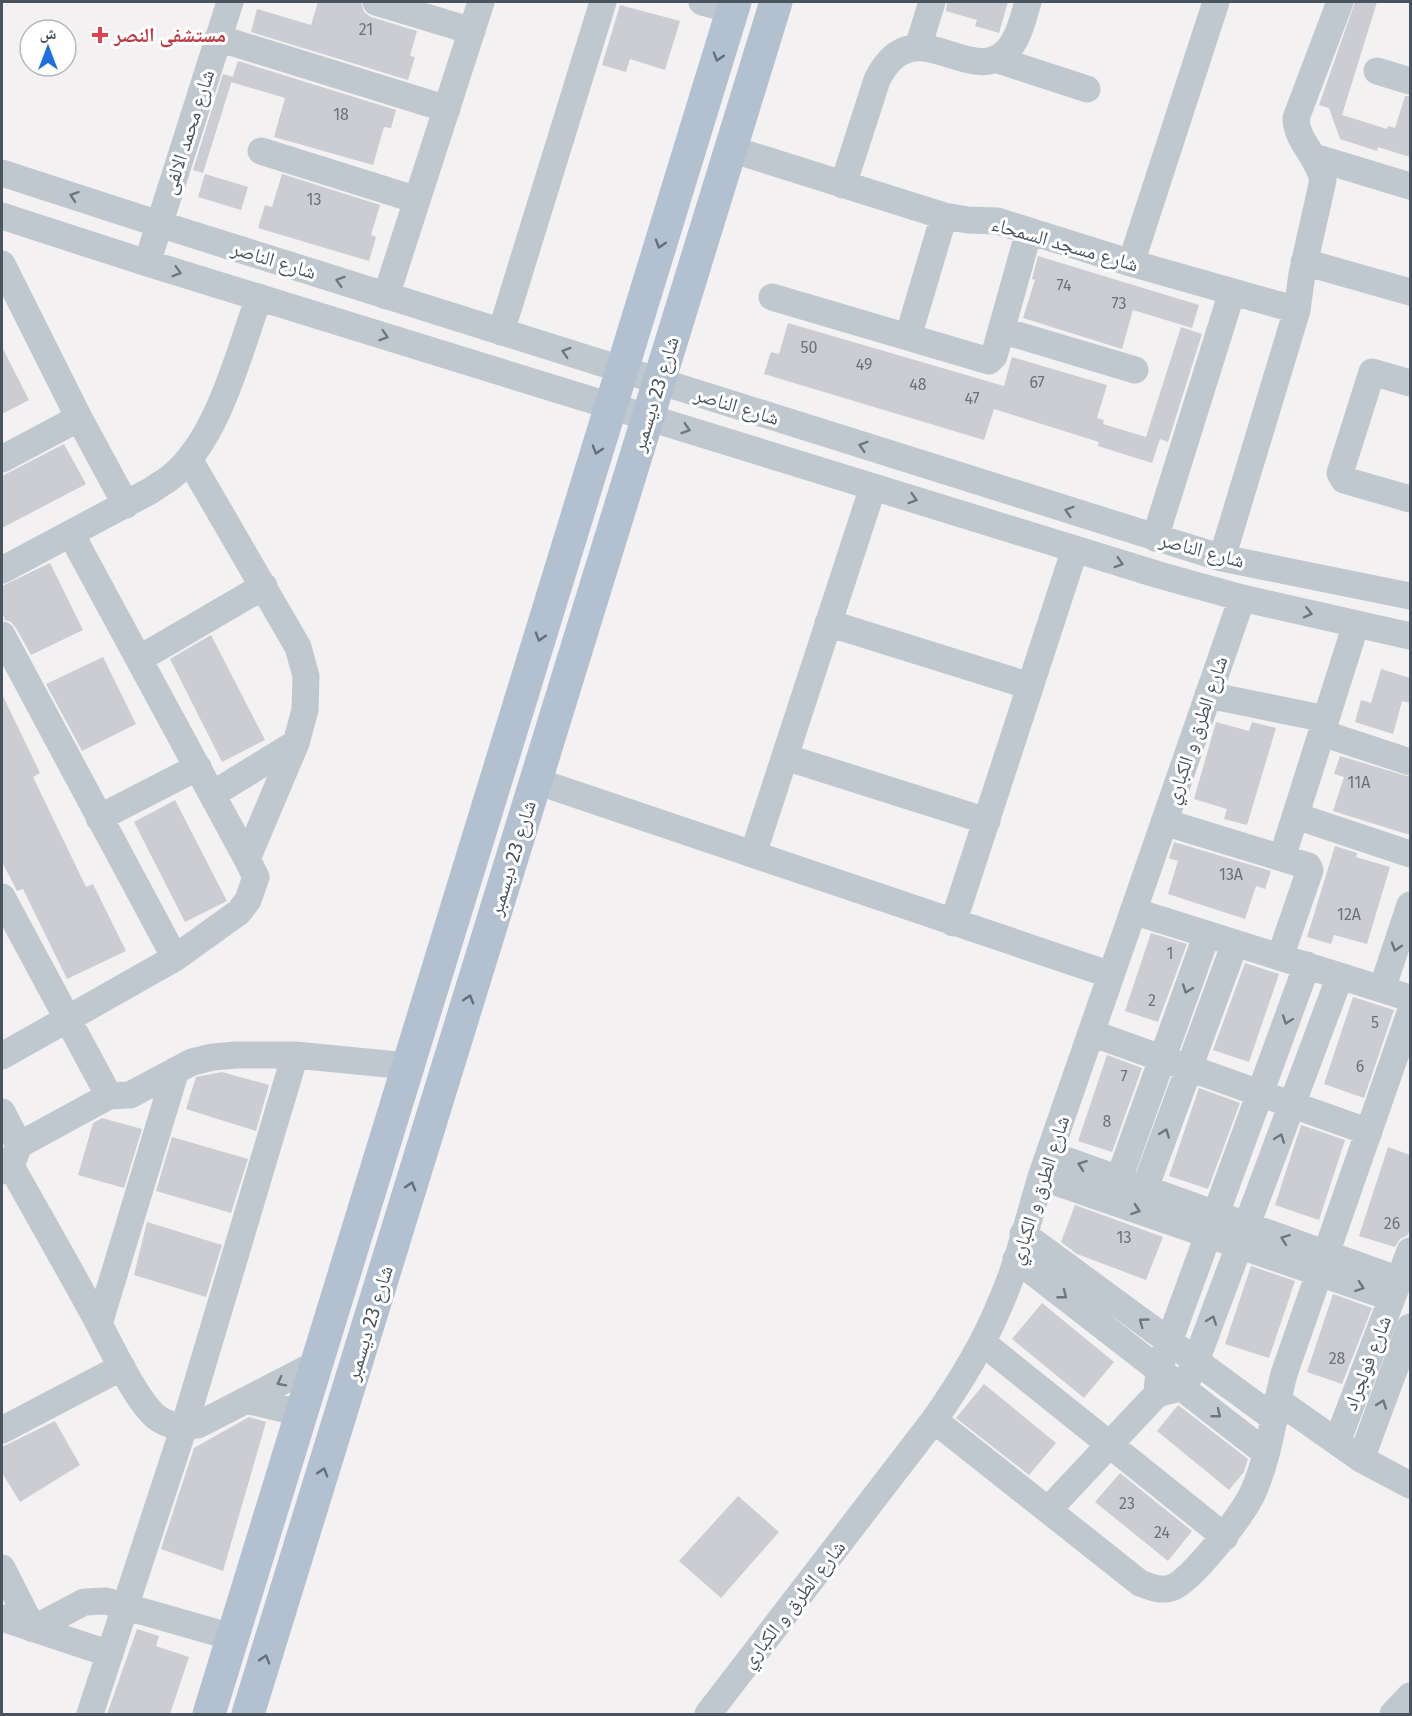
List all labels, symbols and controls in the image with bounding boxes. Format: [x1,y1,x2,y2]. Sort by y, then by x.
north arrow [18,18,78,78]
house number: 21 [359,20,373,39]
place label: مستشفى النصر [113,23,226,48]
text: ش [40,24,57,43]
marker: مستشفى النصر [91,26,109,44]
one-way arrow [713,51,725,62]
street label: شارع محمد الالفى [157,67,220,198]
house number: 18 [333,105,349,124]
house number: 13 [307,190,321,209]
one-way arrow [69,191,80,204]
street label: شارع مسجد السمحاء [989,212,1141,277]
street label: شارع الناصر [228,236,319,285]
one-way arrow [655,238,667,249]
one-way arrow [171,265,182,277]
one-way arrow [335,276,346,288]
house number: 74 [1057,276,1072,295]
house number: 73 [1112,294,1126,313]
one-way arrow [378,329,389,341]
street label: شارع 23 ديسمبر [626,334,685,456]
house number: 50 [801,338,818,357]
one-way arrow [561,347,572,359]
house number: 49 [856,355,872,374]
house number: 67 [1029,373,1045,392]
house number: 48 [909,375,927,394]
street label: شارع الناصر [691,382,782,431]
house number: 47 [964,389,980,408]
one-way arrow [680,422,691,434]
one-way arrow [858,441,869,453]
one-way arrow [592,444,604,455]
one-way arrow [907,492,918,504]
one-way arrow [1064,506,1075,518]
street label: شارع الناصر [1156,527,1247,574]
one-way arrow [1113,556,1124,568]
one-way arrow [1302,606,1312,619]
one-way arrow [535,631,547,642]
street label: شارع الطرق و الكباري [1159,653,1236,809]
house number: 11A [1348,773,1371,792]
street label: شارع 23 ديسمبر [483,798,542,920]
house number: 13A [1219,865,1244,884]
house number: 12A [1337,905,1362,924]
one-way arrow [1391,941,1404,952]
house number: 1 [1167,944,1173,963]
one-way arrow [1182,983,1195,994]
house number: 2 [1148,991,1156,1010]
one-way arrow [461,994,474,1005]
house number: 5 [1371,1013,1379,1032]
one-way arrow [1282,1015,1295,1025]
house number: 6 [1356,1057,1364,1076]
house number: 7 [1120,1067,1128,1086]
house number: 8 [1103,1112,1112,1131]
street label: شارع الطرق و الكباري [1004,1113,1078,1269]
one-way arrow [1158,1128,1171,1139]
one-way arrow [1272,1133,1285,1143]
one-way arrow [1077,1160,1088,1173]
one-way arrow [404,1181,416,1192]
one-way arrow [1130,1203,1141,1216]
house number: 26 [1384,1214,1400,1233]
house number: 13 [1117,1228,1131,1247]
one-way arrow [1280,1233,1291,1246]
street label: شارع 23 ديسمبر [340,1263,399,1385]
one-way arrow [1354,1280,1365,1293]
one-way arrow [1056,1287,1067,1298]
street label: شارع فولجراد [1338,1312,1397,1414]
one-way arrow [1204,1315,1217,1326]
one-way arrow [1139,1318,1150,1329]
house number: 28 [1329,1349,1346,1368]
one-way arrow [277,1375,288,1386]
one-way arrow [1374,1399,1387,1410]
one-way arrow [1210,1407,1221,1418]
one-way arrow [316,1467,328,1478]
house number: 23 [1119,1494,1135,1513]
house number: 24 [1154,1523,1170,1542]
street label: شارع الطرق و الكباري [736,1536,853,1675]
one-way arrow [258,1654,270,1665]

